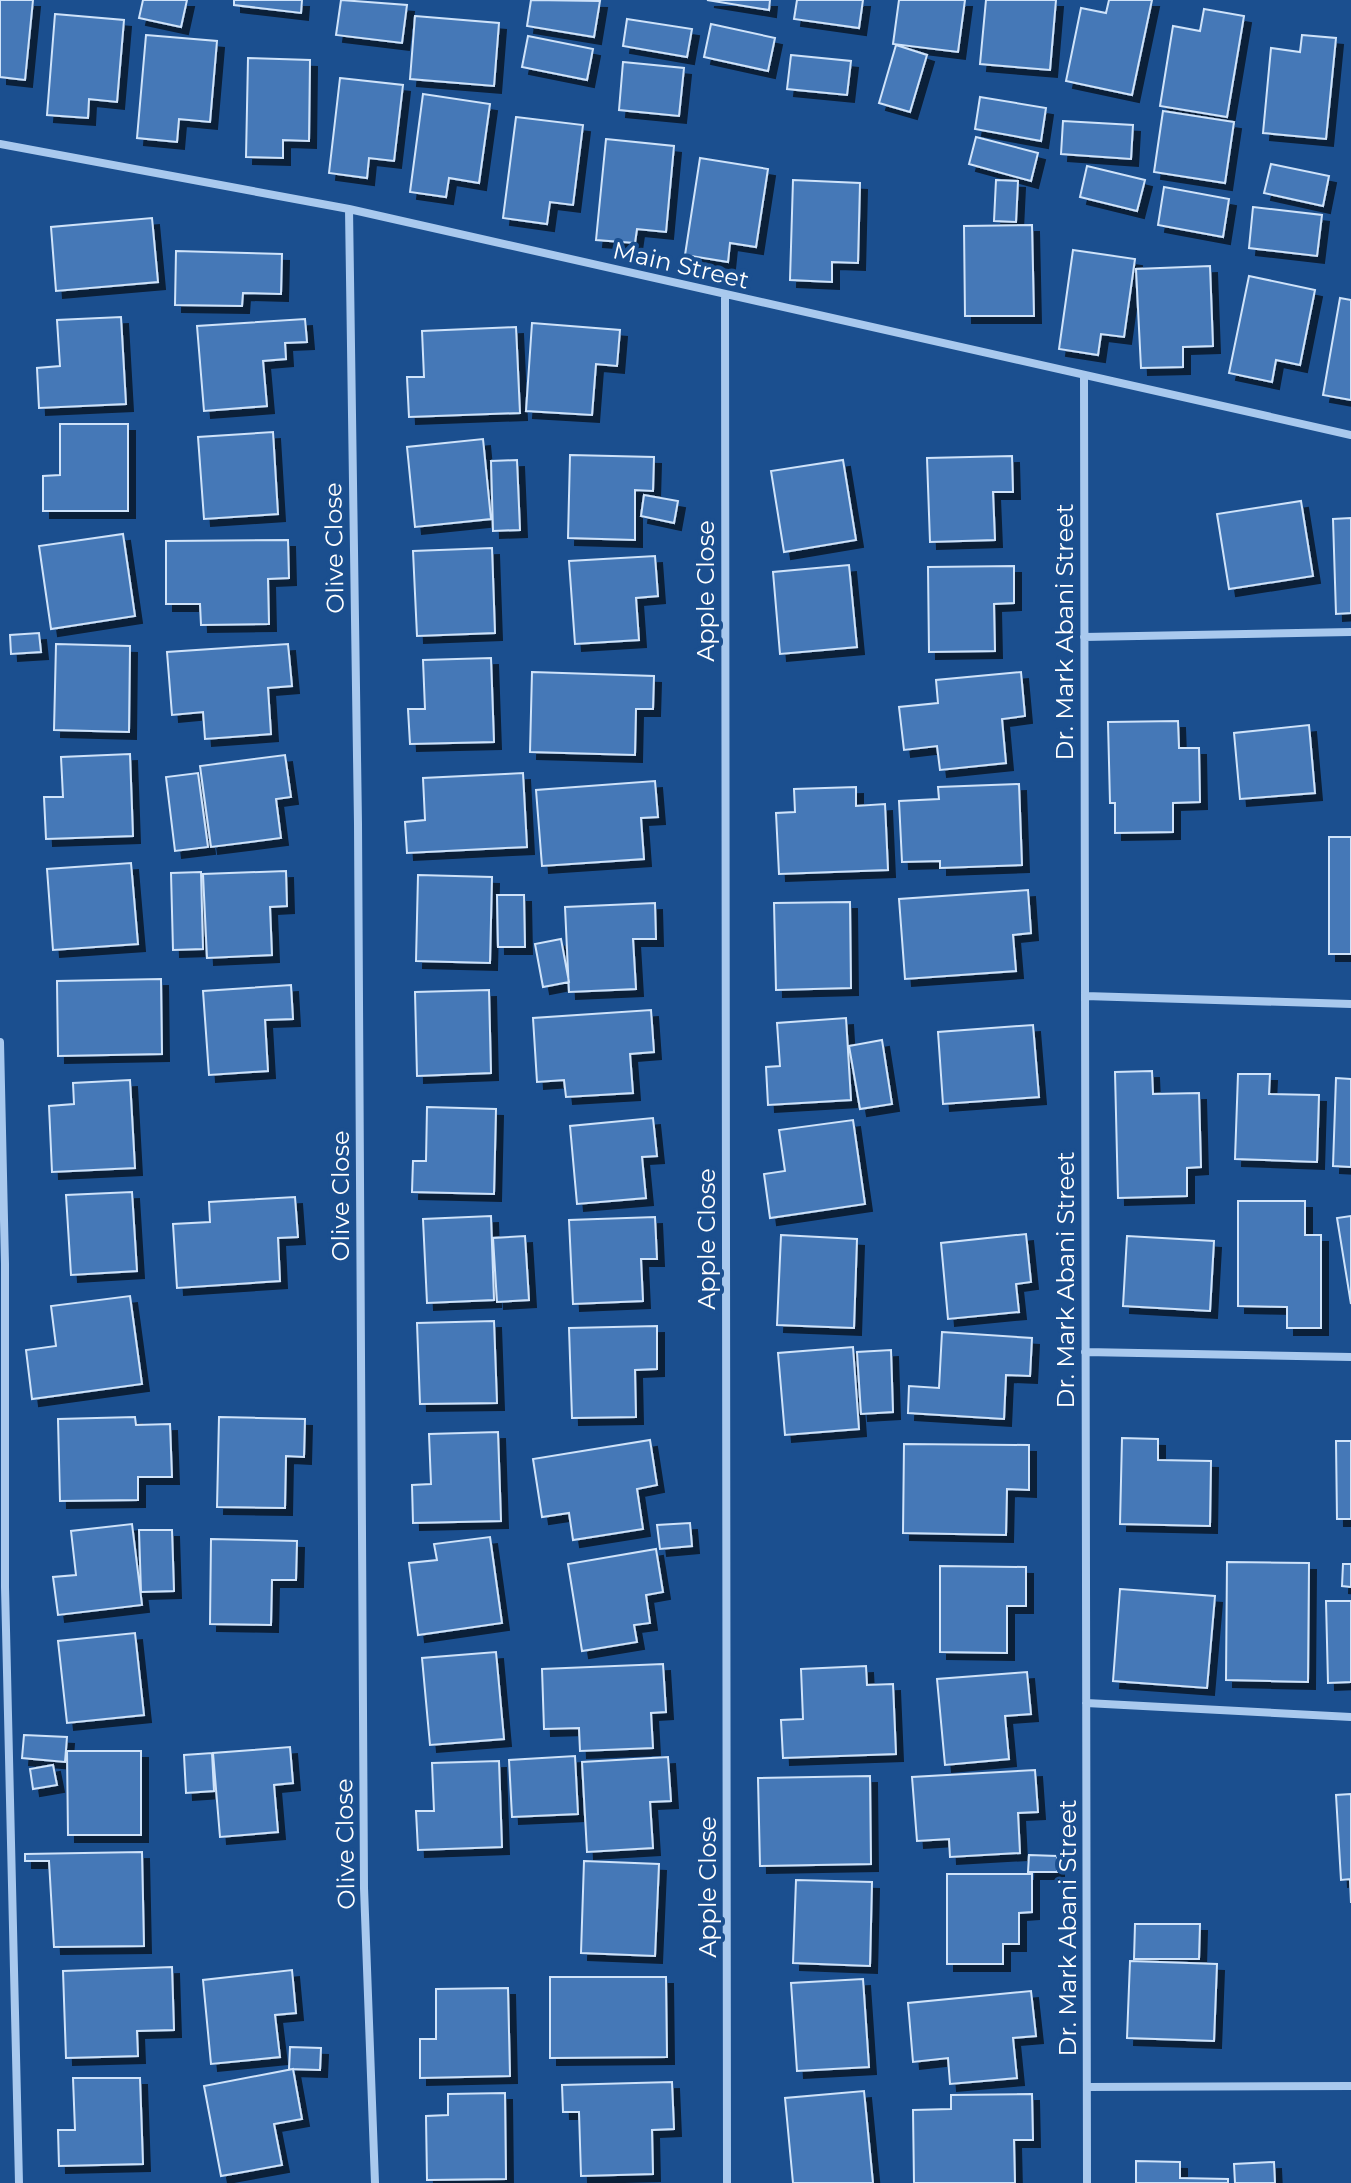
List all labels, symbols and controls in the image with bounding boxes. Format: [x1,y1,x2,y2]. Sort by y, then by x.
street label: Main Street [610,235,752,295]
street label: Olive Close [318,482,350,614]
street label: Dr. Mark Abani Street [1050,503,1079,760]
street label: Apple Close [691,520,720,662]
street label: Olive Close [326,1130,355,1262]
street label: Dr. Mark Abani Street [1051,1151,1080,1408]
street label: Apple Close [692,1168,721,1310]
street label: Olive Close [329,1778,361,1910]
street label: Dr. Mark Abani Street [1053,1799,1082,2056]
street label: Apple Close [693,1816,722,1958]

